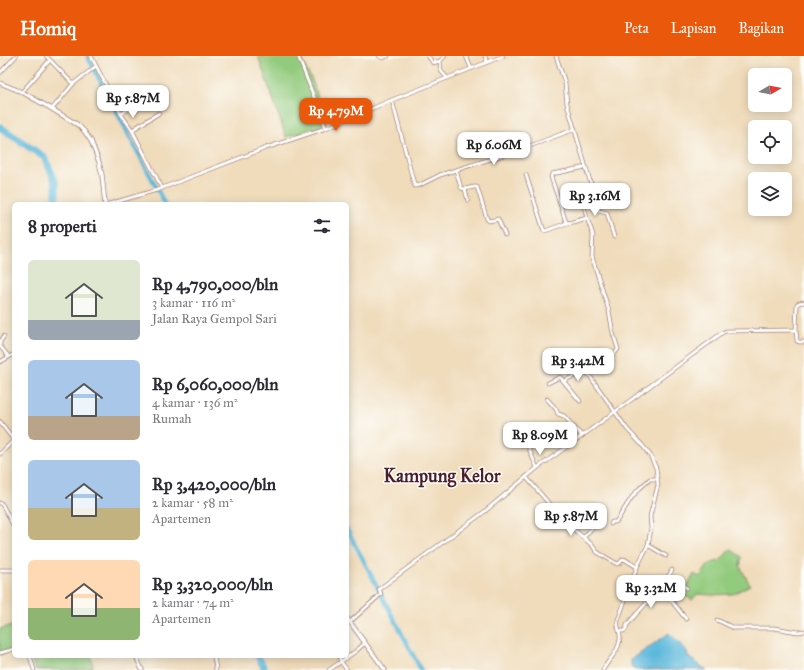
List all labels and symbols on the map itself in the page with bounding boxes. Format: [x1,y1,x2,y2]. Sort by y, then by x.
north arrow [748,68,792,112]
pin: Rp 5.87M [92,85,174,119]
pin: Rp 4.79M [295,98,377,132]
pin: Rp 6.06M [453,132,535,166]
pin: Rp 3.16M [554,183,636,217]
pin: Rp 3.42M [537,348,619,382]
pin: Rp 8.09M [499,422,581,456]
district label: Kampung Kelor [384,465,502,488]
pin: Rp 5.87M [530,503,612,537]
pin: Rp 3.32M [610,575,692,609]

